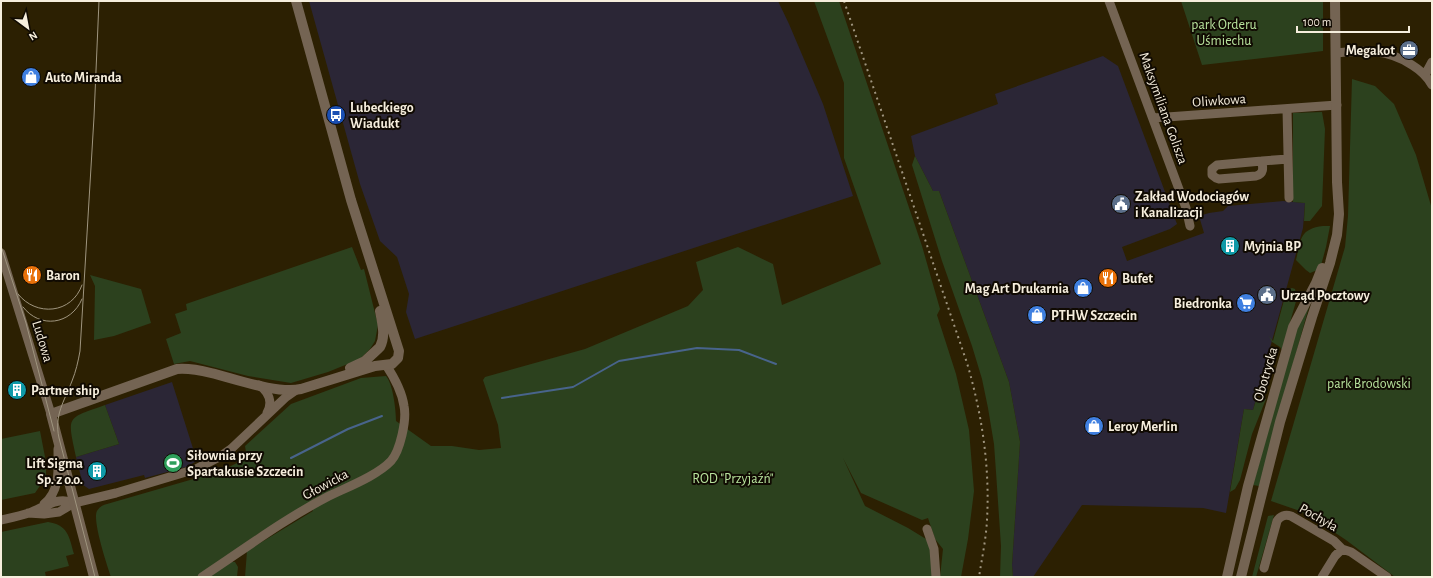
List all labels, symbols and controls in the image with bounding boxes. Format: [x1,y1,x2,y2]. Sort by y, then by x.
north arrow [8,8,48,48]
scale bar [1297,8,1409,34]
text: 100 m [1303,16,1331,28]
park label: park Orderu Uśmiechu [1191,18,1257,48]
text: N [27,29,39,43]
office icon: Megakot [1398,39,1420,61]
place label: Megakot [1346,44,1395,58]
street label: Maksymiliana Golisza [1136,51,1190,167]
shop icon: Auto Miranda [20,66,42,88]
place label: Auto Miranda [45,71,122,85]
street label: Oliwkowa [1192,92,1247,110]
place label: Lubeckiego Wiadukt [350,101,414,131]
bus stop icon: Lubeckiego Wiadukt [325,104,347,126]
place label: Zakład Wodociągów i Kanalizacji [1135,190,1249,220]
public building icon: Zakład Wodociągów i Kanalizacji [1110,193,1132,215]
building icon: Myjnia BP [1219,235,1241,257]
place label: Myjnia BP [1244,240,1301,254]
restaurant icon: Baron [21,264,43,286]
restaurant icon: Bufet [1097,267,1119,289]
place label: Baron [46,269,80,283]
place label: Bufet [1122,272,1153,286]
shop icon: Mag Art Drukarnia [1072,277,1094,299]
place label: Mag Art Drukarnia [965,282,1069,296]
public building icon: Urząd Pocztowy [1256,284,1278,306]
place label: Urząd Pocztowy [1281,289,1370,303]
supermarket icon: Biedronka [1235,292,1257,314]
place label: Biedronka [1174,297,1232,311]
shop icon: PTHW Szczecin [1026,304,1048,326]
place label: PTHW Szczecin [1051,309,1137,323]
street label: Ludowa [29,319,55,364]
street label: Obotrycka [1252,345,1281,403]
park label: park Brodowski [1327,377,1411,391]
building icon: Partner ship [6,379,28,401]
place label: Partner ship [31,384,99,398]
shop icon: Leroy Merlin [1083,415,1105,437]
place label: Leroy Merlin [1108,420,1178,434]
place label: Siłownia przy Spartakusie Szczecin [187,449,303,479]
sports icon: Siłownia przy Spartakusie Szczecin [162,452,184,474]
place label: Lift Sigma Sp. z o.o. [26,457,83,487]
building icon: Lift Sigma Sp. z o.o. [86,460,108,482]
street label: Głowicka [300,467,351,503]
park label: ROD "Przyjaźń" [692,472,774,486]
street label: Pochyła [1297,501,1341,535]

